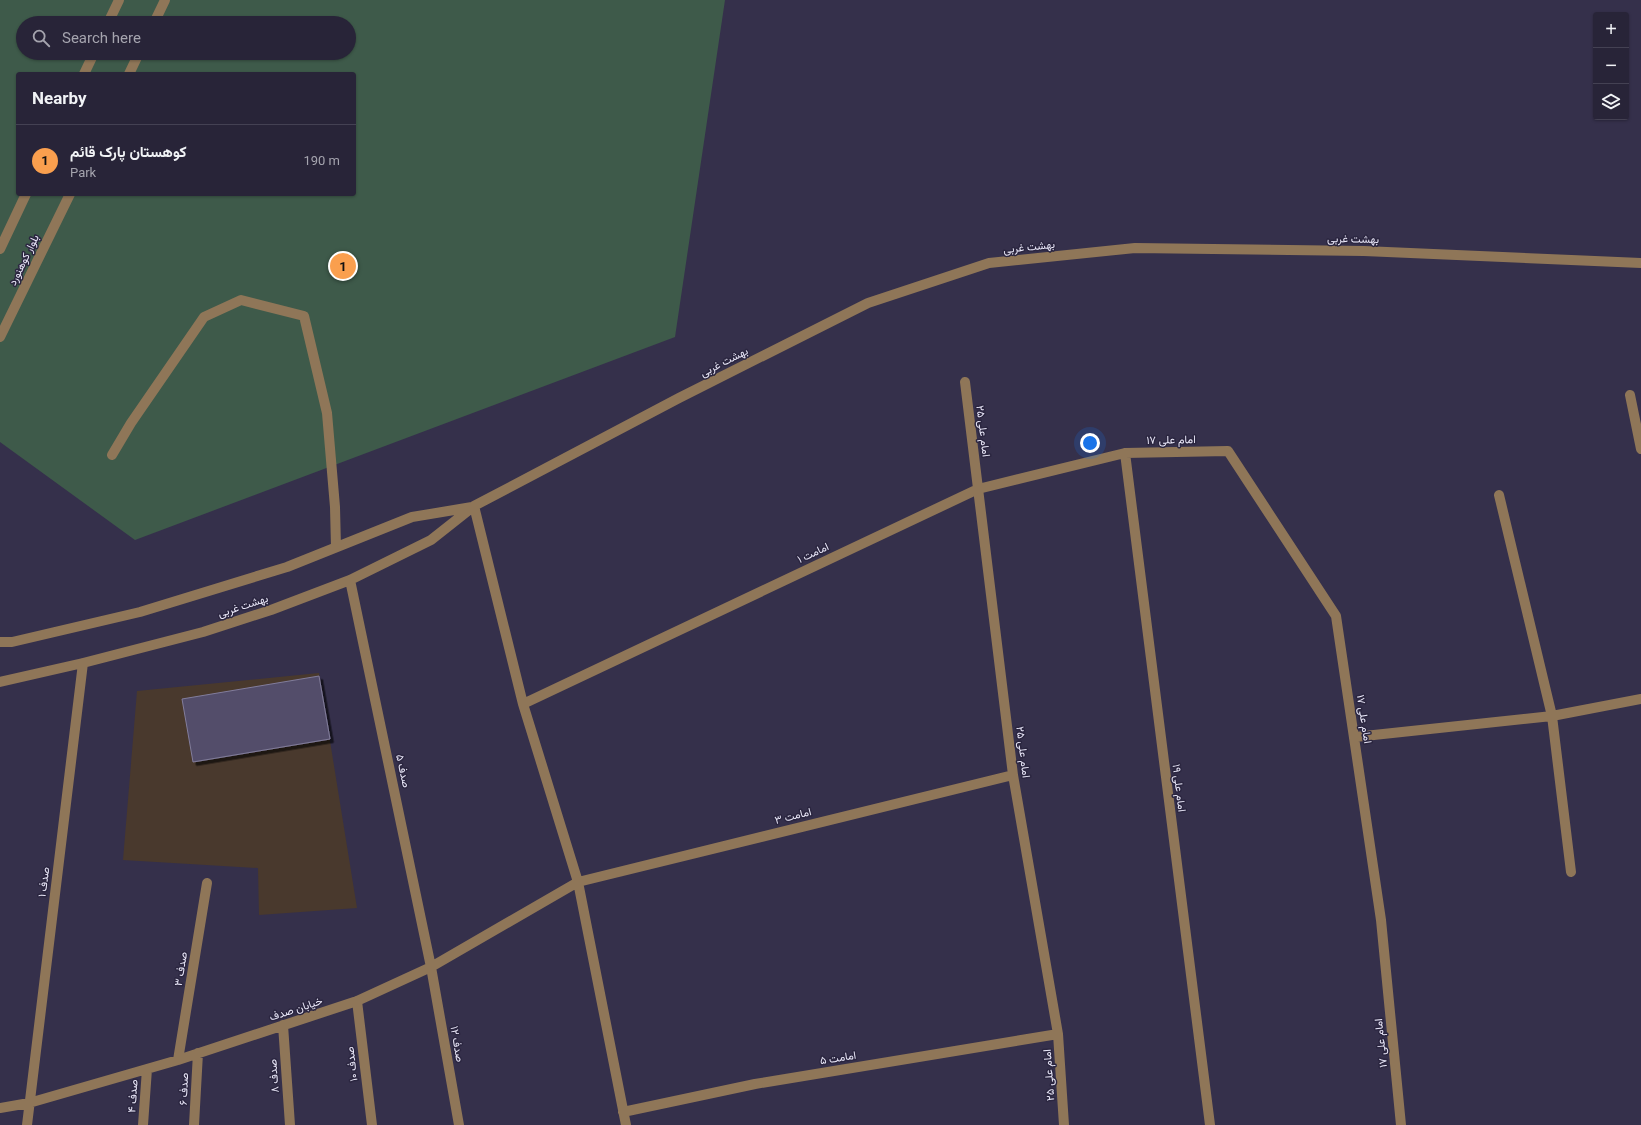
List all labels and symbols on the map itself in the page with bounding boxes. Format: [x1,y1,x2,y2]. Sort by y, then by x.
street label: بلوار کوهنورد [6,232,42,288]
street label: بهشت غربی [1327,232,1379,246]
street label: بهشت غربی [1002,238,1056,256]
pin: 1 [330,251,356,281]
street label: بهشت غربی [698,344,750,380]
street label: امام علی ۲۵ [972,404,993,458]
your location [1080,433,1100,453]
street label: امام علی ۱۷ [1146,433,1196,448]
street label: امامت ۱ [795,540,831,566]
street label: بهشت غربی [216,592,270,620]
street label: امام علی ۱۷ [1353,694,1374,745]
street label: امام علی ۲۵ [1012,725,1033,779]
street label: صدف ۵ [393,753,413,789]
street label: امام علی ۱۹ [1169,763,1188,813]
street label: امامت ۳ [773,805,813,827]
street label: صدف ۱ [36,866,52,898]
street label: صدف ۳ [172,951,190,987]
street label: خیابان صدف [268,994,324,1024]
street label: امام علی ۱۷ [1372,1018,1391,1068]
street label: صدف ۱۲ [447,1025,467,1063]
street label: صدف ۱۰ [343,1046,361,1082]
street label: امامت ۵ [819,1049,857,1067]
street label: امام علی ۲۵ [1041,1049,1058,1101]
street label: صدف ۸ [266,1059,282,1093]
street label: صدف ۶ [177,1072,191,1106]
street label: صدف ۴ [125,1079,141,1113]

